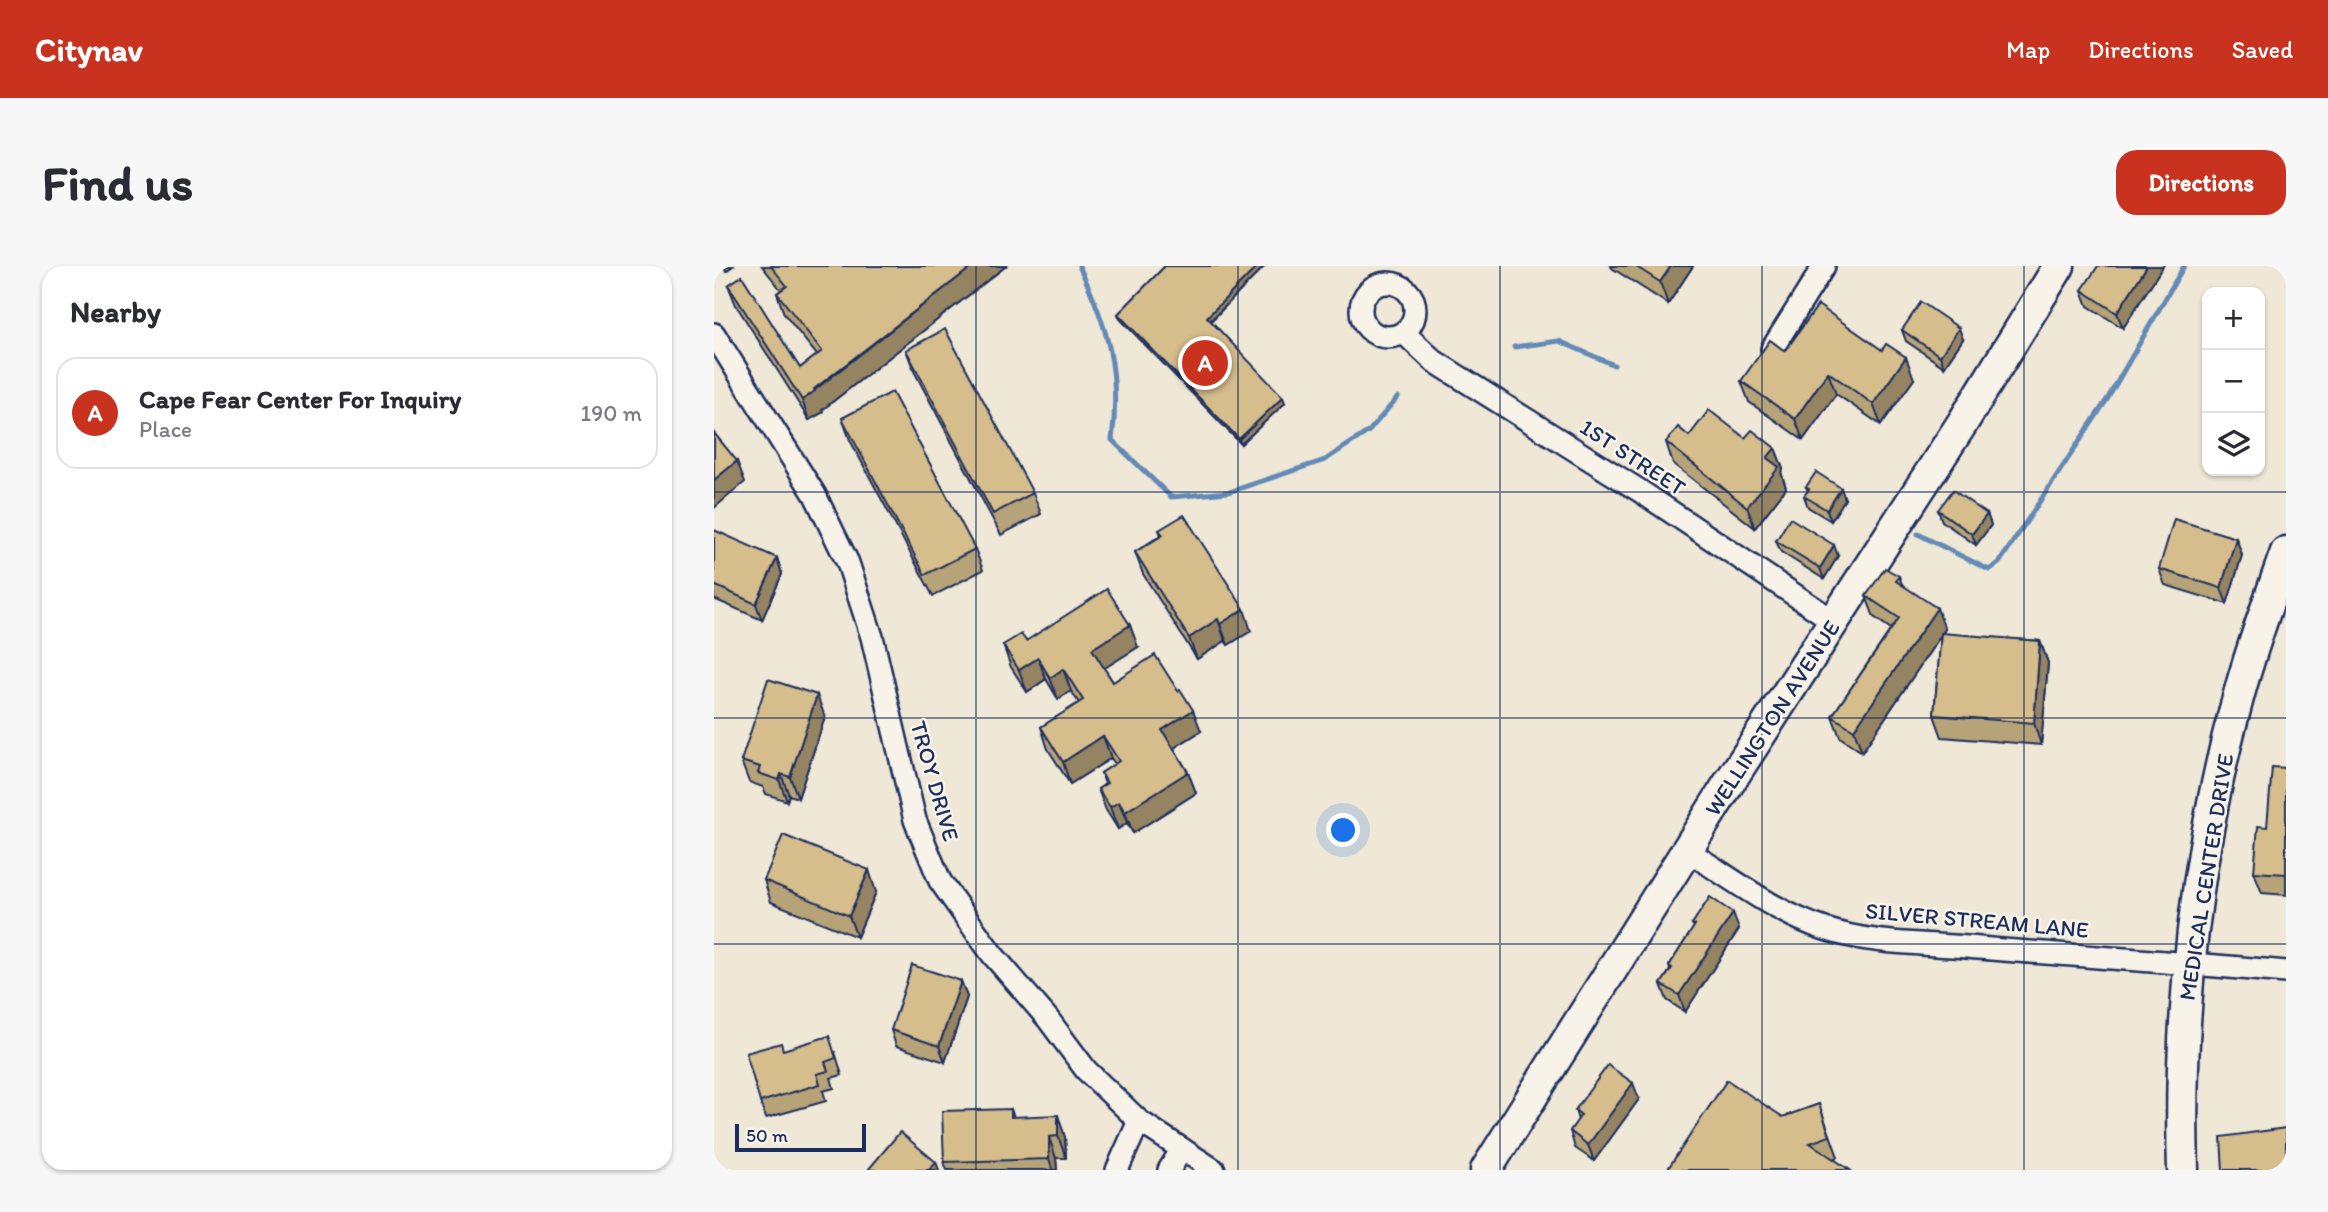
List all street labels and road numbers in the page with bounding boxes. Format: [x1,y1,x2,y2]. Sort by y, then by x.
street label: 1ST STREET [1575,413,1691,502]
street label: WELLINGTON AVENUE [1698,615,1846,821]
street label: TROY DRIVE [904,718,966,845]
street label: MEDICAL CENTER DRIVE [2173,751,2239,1003]
street label: SILVER STREAM LANE [1864,896,2090,944]

